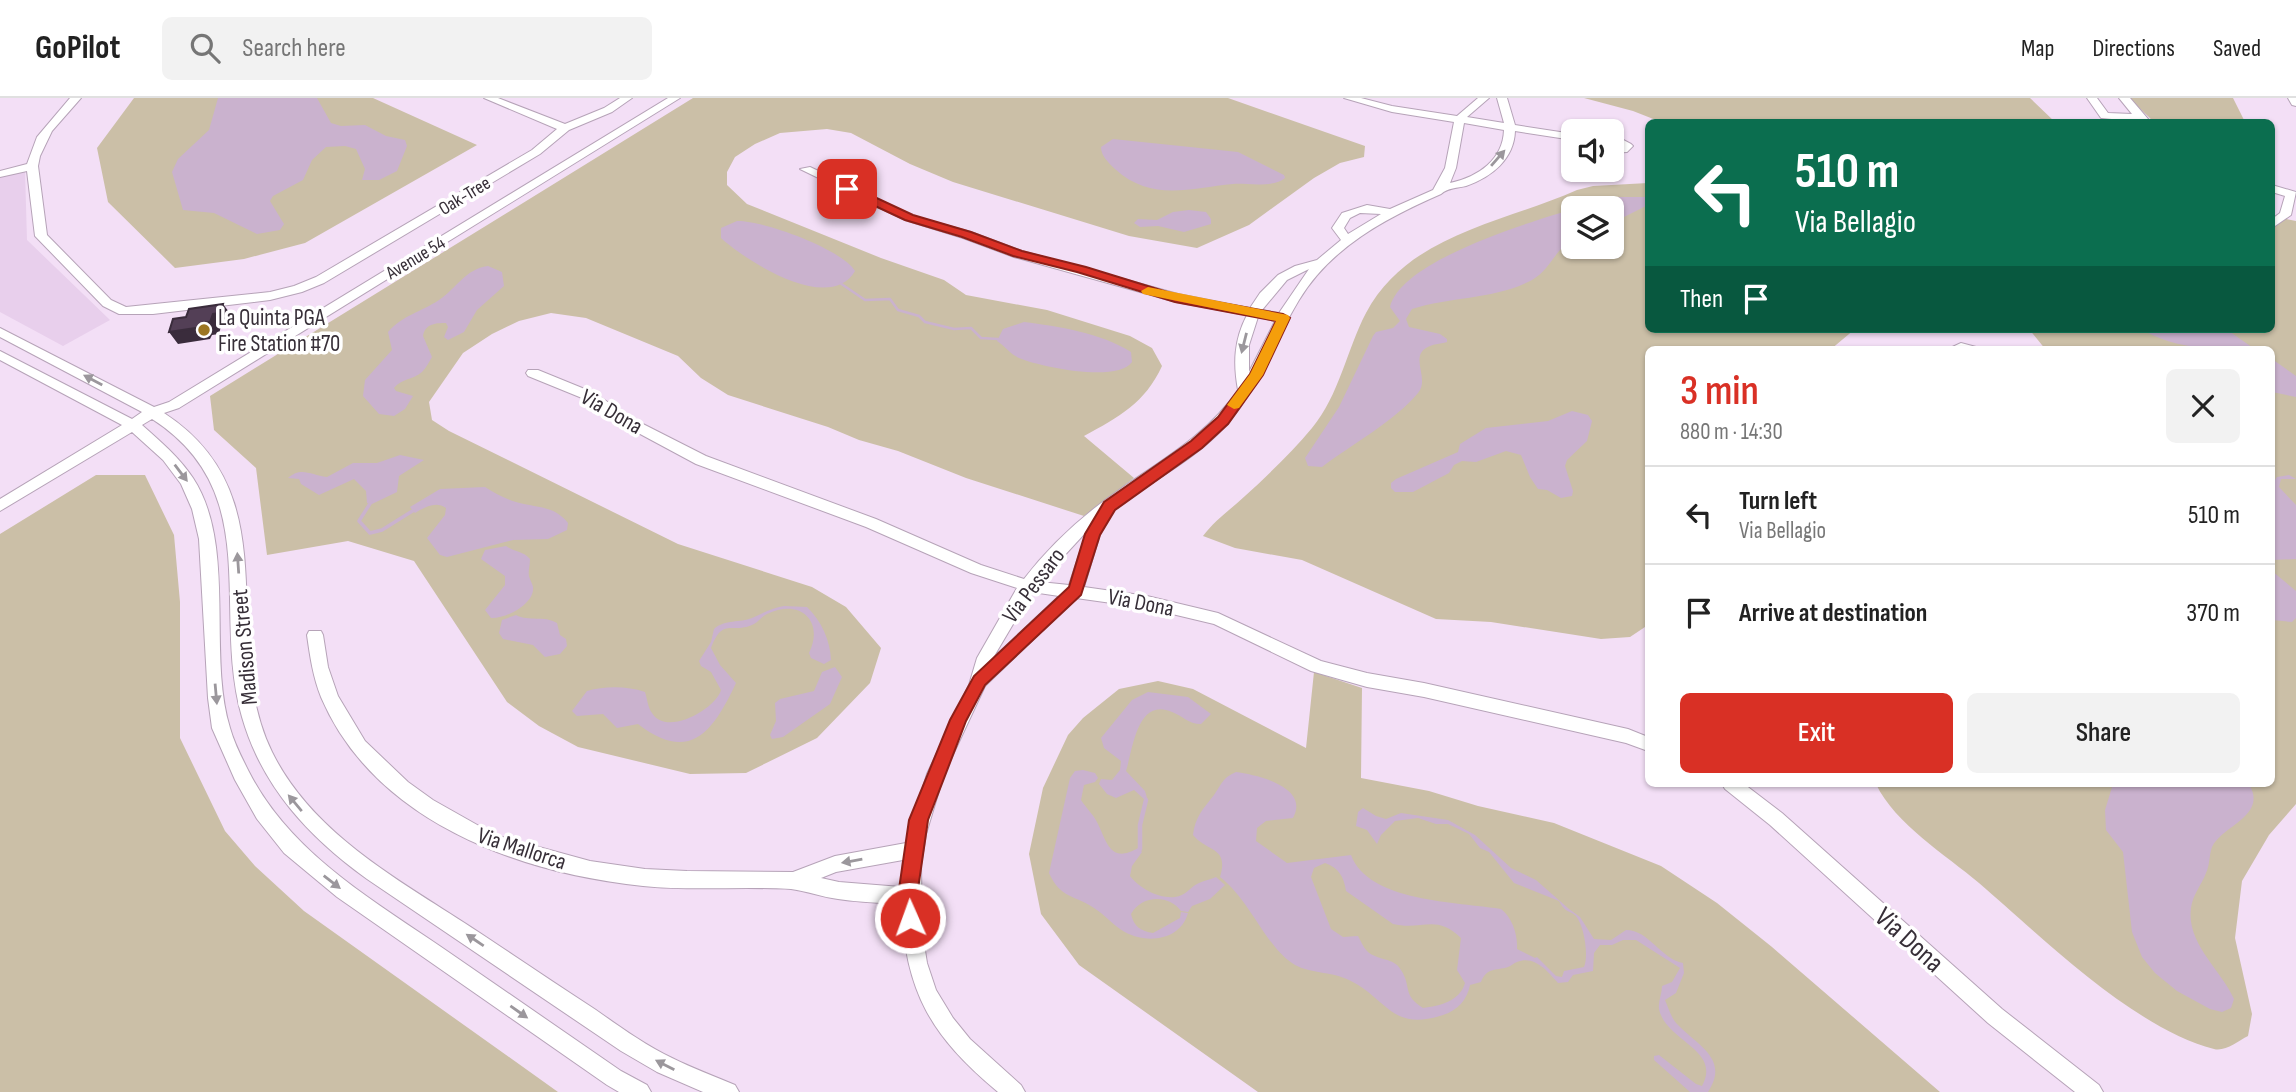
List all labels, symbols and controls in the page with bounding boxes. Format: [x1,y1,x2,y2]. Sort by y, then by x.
search box [162,17,652,80]
text: GoPilot [35,28,120,68]
icon: search [186,29,224,67]
text: Search here [242,33,346,64]
text: Map [2021,34,2054,63]
text: Directions [2092,34,2175,63]
text: Saved [2213,34,2261,63]
map controls [1561,119,1624,259]
button: sound [1561,119,1624,182]
text: 510 m [1795,143,1899,202]
icon: left [1680,147,1771,238]
one-way arrow [1490,149,1506,167]
pin [817,159,877,219]
icon: arrive [828,170,866,208]
street label: Oak-Tree [435,172,495,221]
button: layers [1561,196,1624,259]
text: Via Bellagio [1795,203,1916,242]
street label: Avenue 54 [381,232,450,285]
icon: arrive [1737,280,1775,318]
text: Then [1680,284,1723,315]
place label: La Quinta PGA Fire Station #70 [218,304,340,358]
marker: La Quinta PGA Fire Station #70 [196,322,212,338]
one-way arrow [1238,332,1249,354]
text: 3 min [1680,366,1759,417]
button: close [2166,369,2240,443]
one-way arrow [83,375,103,386]
street label: Via Dona [576,383,647,441]
text: 880 m · 14:30 [1680,418,1783,446]
one-way arrow [174,464,188,482]
text: Turn left [1739,486,1817,517]
icon: left [1680,496,1718,534]
text: 510 m [2188,500,2240,531]
text: Via Bellagio [1739,517,1826,545]
street label: Via Pessaro [996,542,1071,629]
one-way arrow [232,552,243,574]
street label: Via Dona [1105,583,1176,623]
street label: Madison Street [226,588,264,706]
icon: arrive [1680,594,1718,632]
text: Arrive at destination [1739,598,1927,629]
text: 370 m [2186,598,2240,629]
one-way arrow [211,684,222,706]
button: Exit [1680,693,1953,773]
button: Share [1967,693,2240,773]
one-way arrow [288,794,303,811]
street label: Via Mallorca [474,821,570,876]
one-way arrow [841,856,863,867]
one-way arrow [323,875,341,890]
position arrow [873,881,947,955]
street label: Via Dona [1868,901,1950,980]
one-way arrow [465,934,485,947]
one-way arrow [510,1005,528,1019]
one-way arrow [655,1059,675,1070]

